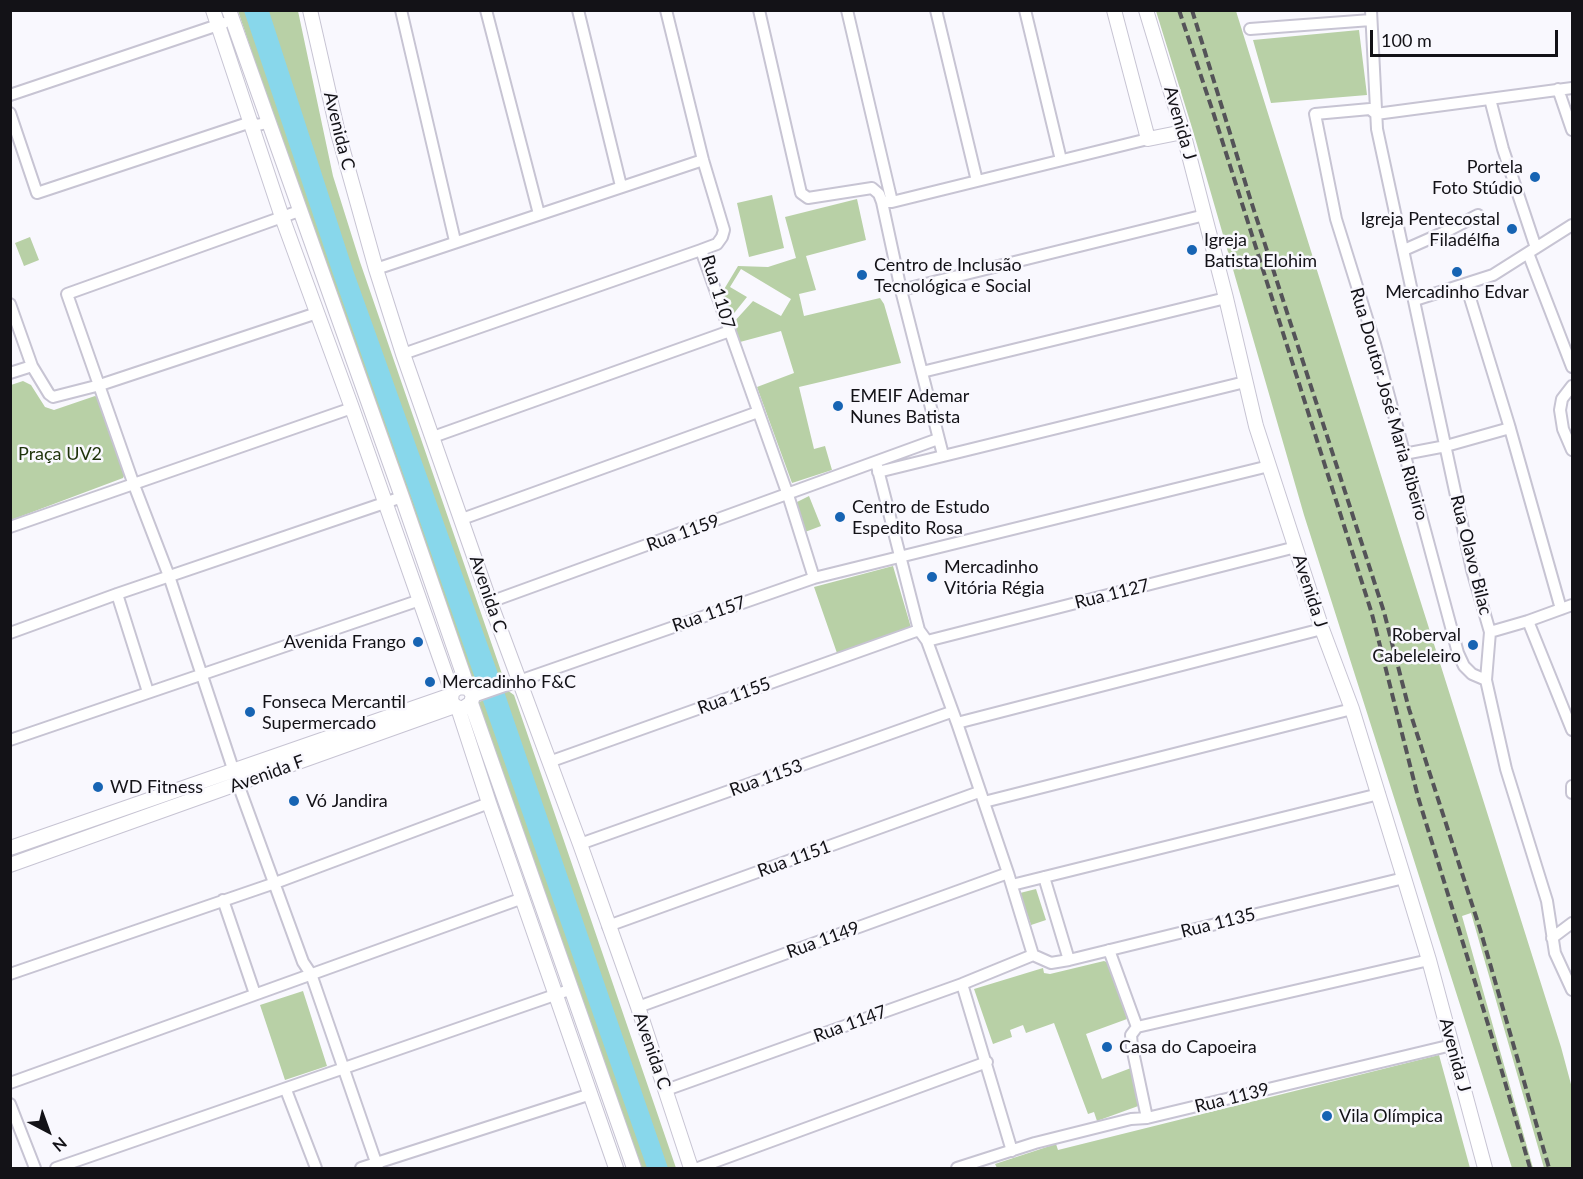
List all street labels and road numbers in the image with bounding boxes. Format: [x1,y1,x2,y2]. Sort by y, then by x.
street label: Avenida J [1159,84,1201,162]
street label: Avenida C [319,90,359,172]
street label: Rua 1107 [697,252,739,332]
street label: Rua Doutor José Maria Ribeiro [1345,285,1433,523]
street label: Rua Olavo Bilac [1446,493,1496,617]
street label: Rua 1159 [643,510,723,556]
street label: Avenida J [1288,552,1332,630]
street label: Avenida C [465,553,511,635]
street label: Rua 1127 [1072,574,1152,614]
street label: Rua 1157 [669,591,749,637]
street label: Rua 1155 [694,673,774,719]
street label: Avenida F [227,750,307,798]
street label: Rua 1153 [726,755,806,801]
street label: Rua 1151 [754,836,834,882]
street label: Rua 1135 [1178,903,1258,943]
street label: Rua 1149 [783,917,863,963]
street label: Rua 1147 [810,1001,890,1047]
street label: Avenida C [629,1010,675,1092]
street label: Avenida J [1435,1016,1475,1094]
street label: Rua 1139 [1192,1078,1272,1118]

